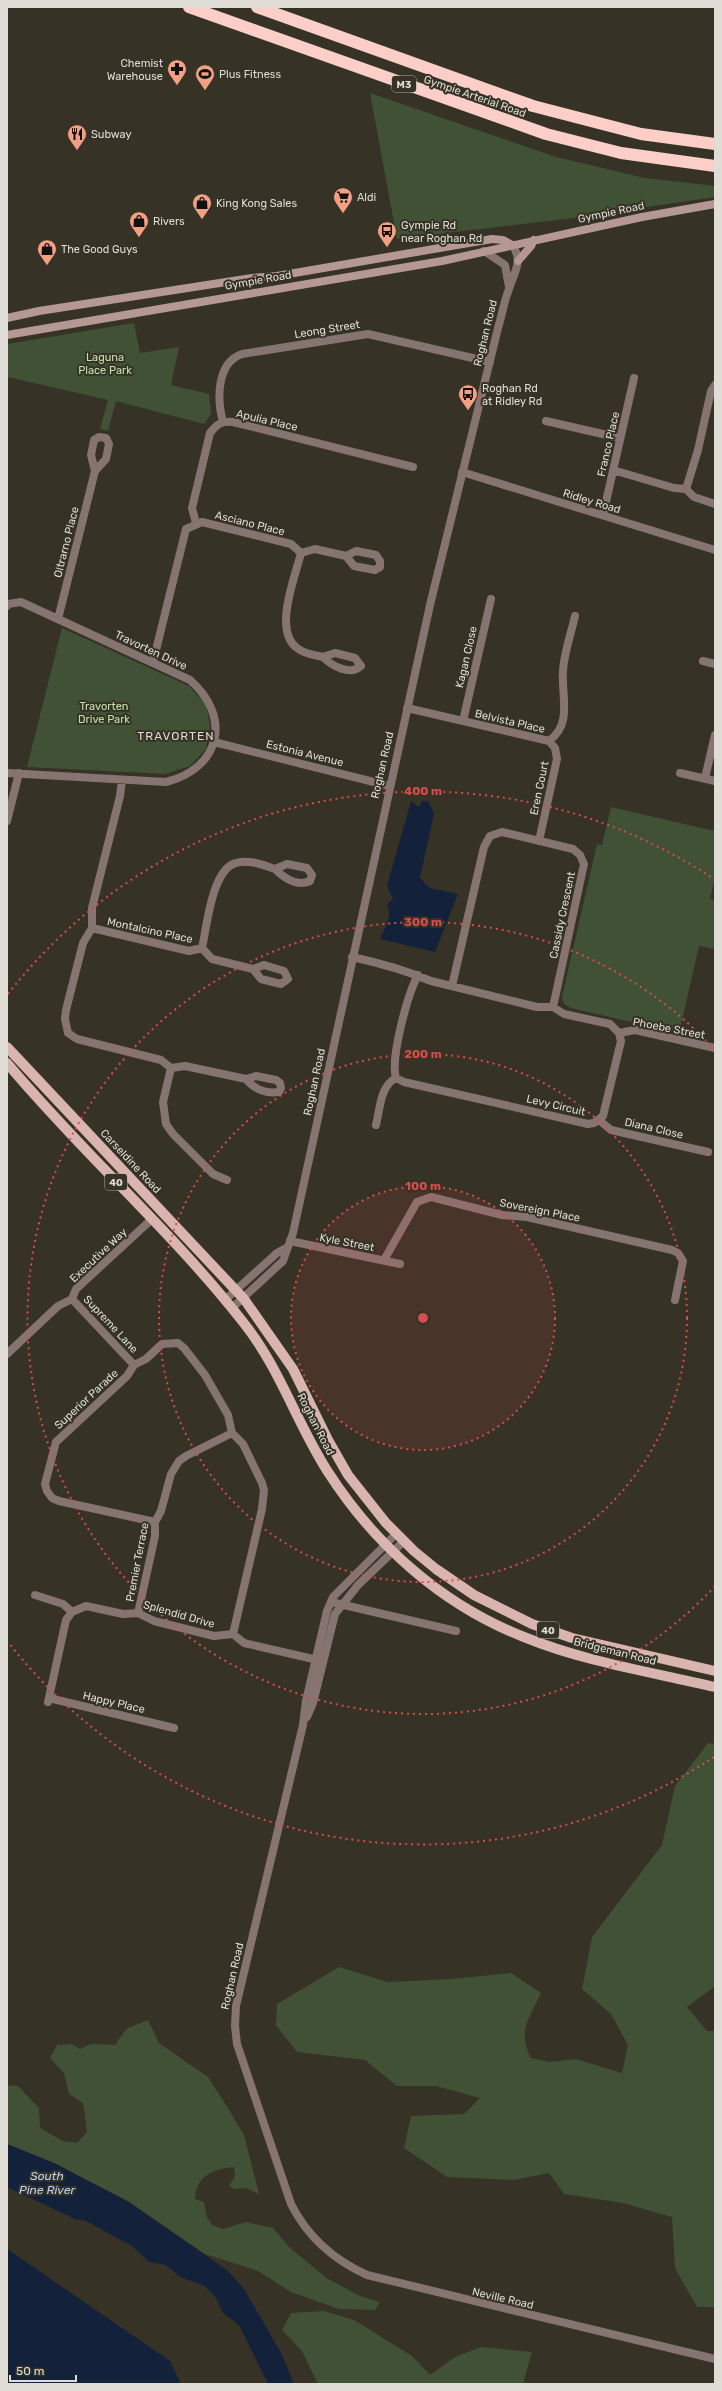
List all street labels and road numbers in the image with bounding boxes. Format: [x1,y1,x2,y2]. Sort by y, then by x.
street label: Gympie Arterial Road [422,73,528,120]
road number: M3 [392,76,416,92]
street label: Gympie Road [577,199,645,226]
street label: Gympie Road [224,268,292,293]
street label: Roghan Road [471,298,500,368]
street label: Leong Street [293,318,362,341]
street label: Apulia Place [235,407,299,434]
street label: Franco Place [595,410,622,478]
street label: Ridley Road [561,487,622,516]
street label: Oltrarno Place [51,505,82,579]
street label: Asciano Place [214,509,286,538]
street label: Kagan Close [453,625,480,689]
street label: Travorten Drive [113,628,189,673]
street label: Belvista Place [474,707,546,736]
street label: Roghan Road [368,730,396,800]
street label: Estonia Avenue [265,738,345,769]
street label: Eren Court [527,759,552,816]
street label: Cassidy Crescent [547,870,578,960]
street label: Montalcino Place [106,915,194,946]
street label: Phoebe Street [632,1015,707,1042]
street label: Roghan Road [301,1047,328,1117]
street label: Levy Circuit [525,1092,587,1119]
street label: Diana Close [623,1115,685,1142]
street label: Carseldine Road [98,1127,164,1196]
road number: 40 [105,1174,127,1190]
street label: Sovereign Place [498,1196,581,1225]
street label: Executive Way [67,1226,130,1285]
street label: Kyle Street [318,1231,376,1254]
street label: Supreme Lane [81,1293,141,1356]
street label: Superior Parade [52,1367,121,1432]
street label: Roghan Road [294,1391,337,1458]
street label: Premier Terrace [123,1521,152,1603]
street label: Splendid Drive [142,1598,216,1631]
road number: 40 [537,1622,559,1638]
street label: Bridgeman Road [572,1635,658,1668]
street label: Happy Place [82,1689,146,1716]
street label: Roghan Road [218,1941,246,2011]
street label: Neville Road [471,2285,535,2312]

